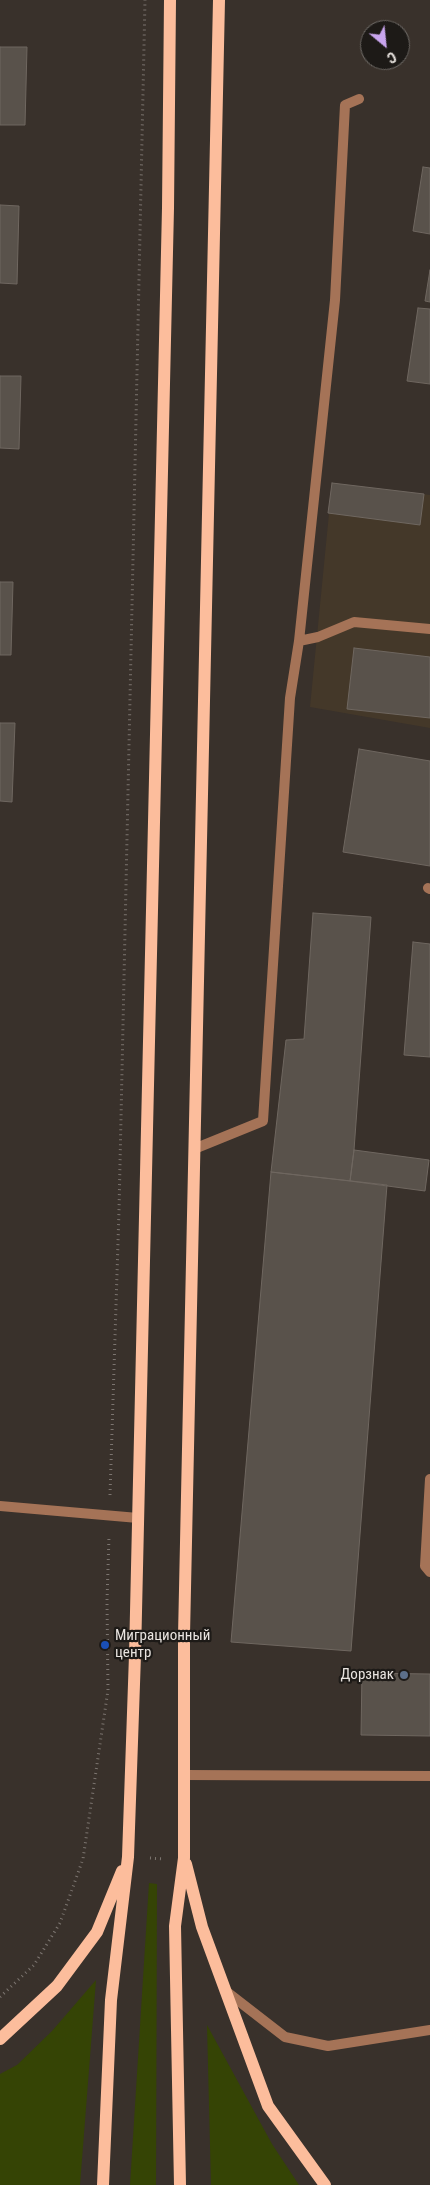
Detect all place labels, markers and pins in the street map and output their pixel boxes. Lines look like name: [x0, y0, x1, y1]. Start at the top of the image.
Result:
place label: Миграционный центр: [115, 1627, 210, 1662]
marker: Миграционный центр: [99, 1639, 111, 1651]
place label: Дорзнак: [340, 1666, 394, 1684]
marker: Дорзнак: [398, 1669, 410, 1681]

